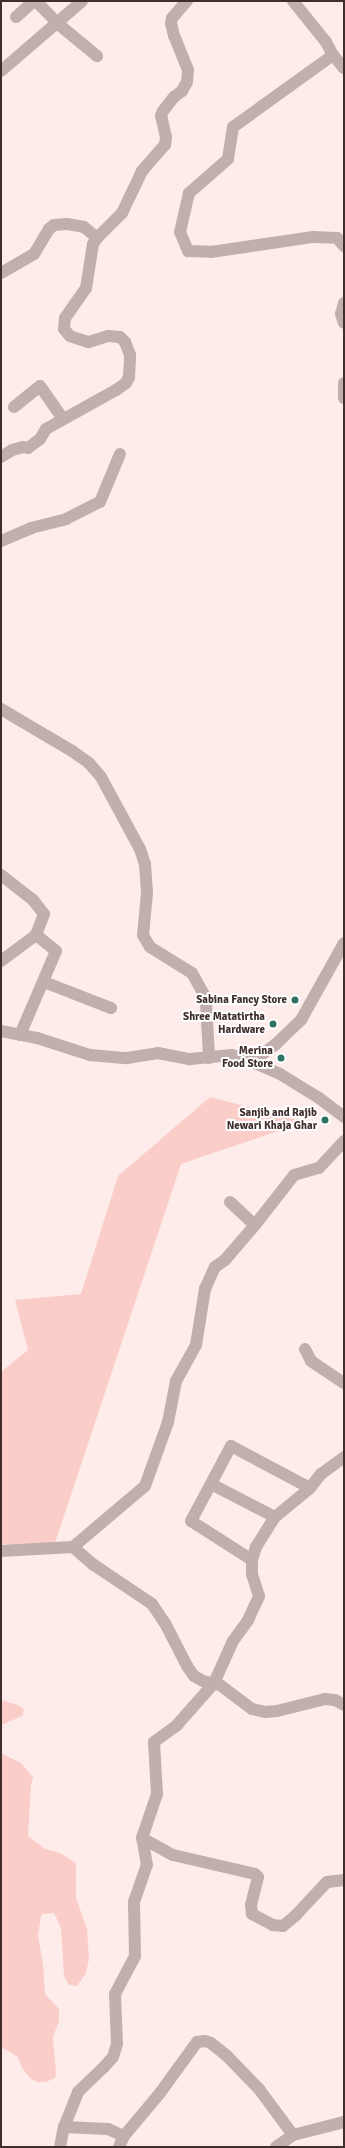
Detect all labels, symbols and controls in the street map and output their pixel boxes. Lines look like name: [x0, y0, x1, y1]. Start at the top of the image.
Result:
place label: Sabina Fancy Store: [196, 993, 287, 1007]
marker: Sabina Fancy Store: [290, 995, 300, 1005]
place label: Shree Matatirtha Hardware: [183, 1011, 265, 1037]
marker: Shree Matatirtha Hardware: [268, 1019, 278, 1029]
place label: Merina Food Store: [222, 1045, 273, 1071]
marker: Merina Food Store: [276, 1053, 286, 1063]
place label: Sanjib and Rajib Newari Khaja Ghar: [227, 1107, 317, 1133]
marker: Sanjib and Rajib Newari Khaja Ghar: [320, 1115, 330, 1125]

